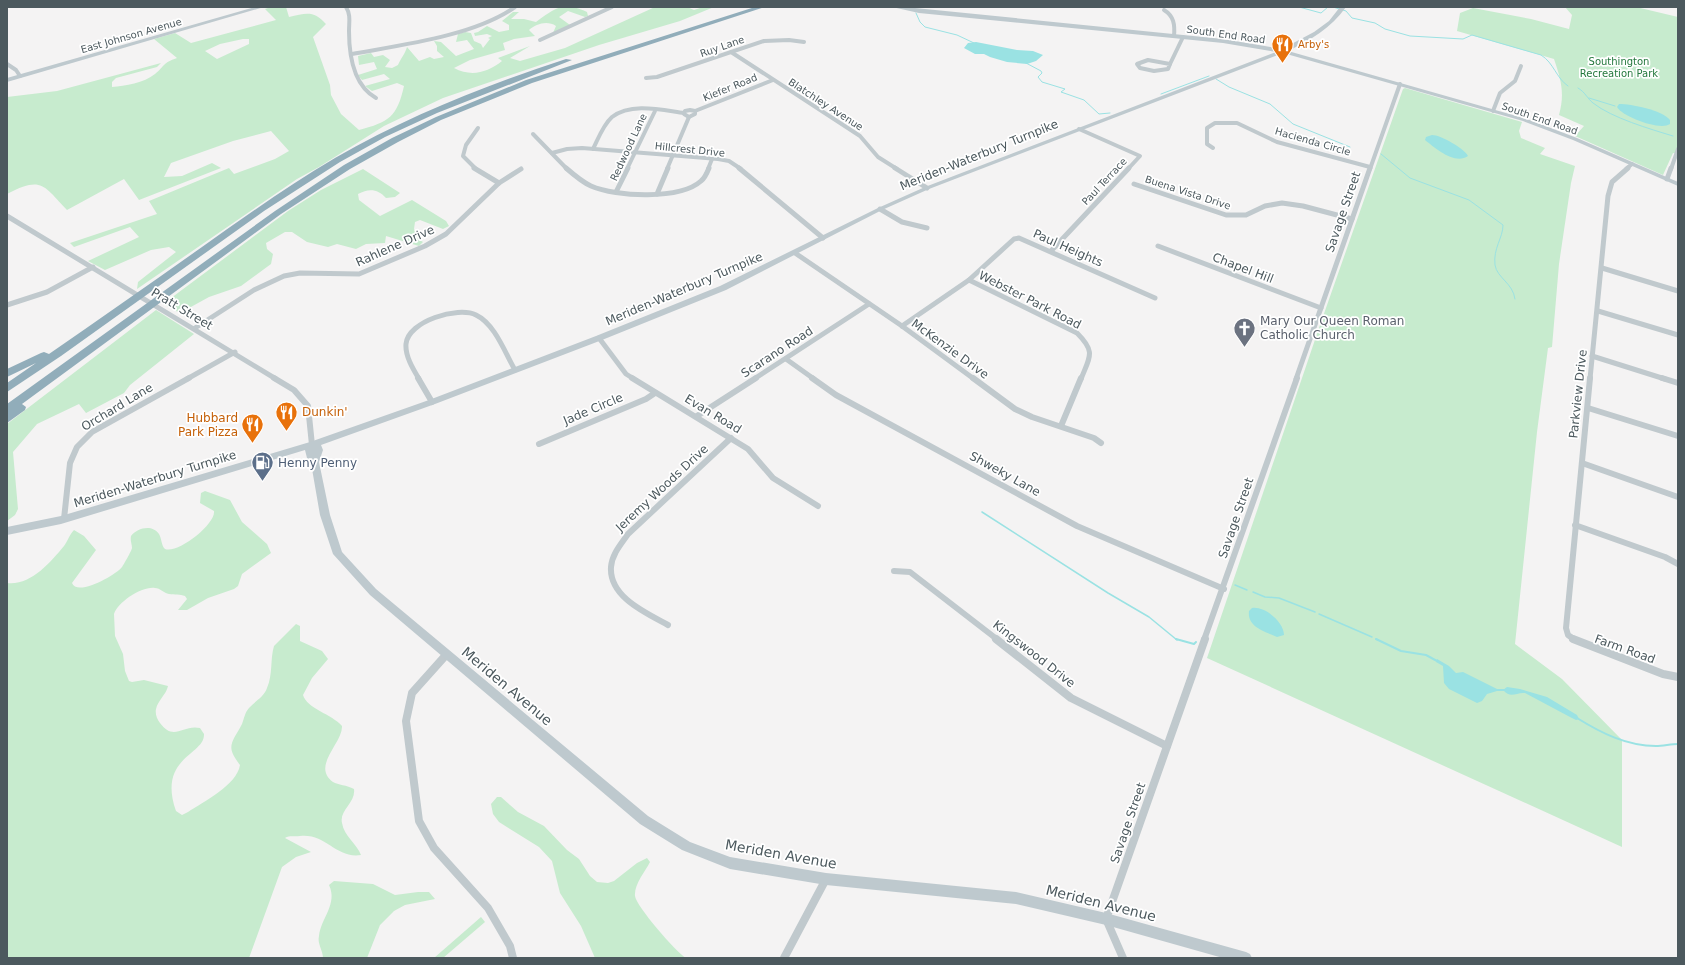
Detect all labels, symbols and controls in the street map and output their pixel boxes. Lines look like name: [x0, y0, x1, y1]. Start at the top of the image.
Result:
street label: East Johnson Avenue: [79, 16, 183, 55]
street label: South End Road: [1186, 24, 1266, 45]
restaurant icon: Arby's: [1270, 31, 1296, 64]
street label: Ruy Lane: [699, 34, 746, 59]
place label: Arby's: [1298, 39, 1329, 50]
park label: Southington Recreation Park: [1580, 56, 1658, 79]
street label: Kiefer Road: [701, 72, 759, 103]
street label: Blatchley Avenue: [786, 76, 865, 133]
street label: South End Road: [1500, 100, 1579, 137]
street label: Redwood Lane: [608, 112, 649, 183]
street label: Meriden-Waterbury Turnpike: [898, 117, 1060, 193]
street label: Hacienda Circle: [1274, 125, 1352, 158]
street label: Hillcrest Drive: [654, 140, 726, 159]
street label: Paul Terrace: [1080, 156, 1129, 207]
street label: Savage Street: [1323, 169, 1364, 254]
street label: Buena Vista Drive: [1144, 173, 1232, 212]
street label: Rahlene Drive: [354, 222, 436, 270]
street label: Paul Heights: [1031, 226, 1105, 270]
street label: Meriden-Waterbury Turnpike: [603, 249, 765, 329]
street label: Chapel Hill: [1210, 250, 1276, 286]
street label: Webster Park Road: [976, 268, 1084, 332]
street label: Pratt Street: [149, 285, 215, 333]
place label: Mary Our Queen Roman Catholic Church: [1260, 314, 1404, 342]
church icon: Mary Our Queen Roman Catholic Church: [1232, 315, 1258, 348]
street label: McKenzie Drive: [909, 316, 991, 382]
street label: Scarano Road: [738, 324, 816, 380]
street label: Parkview Drive: [1566, 349, 1590, 439]
street label: Orchard Lane: [79, 380, 155, 434]
street label: Jade Circle: [560, 390, 625, 428]
street label: Evan Road: [682, 392, 744, 436]
restaurant icon: Dunkin': [273, 399, 299, 432]
place label: Dunkin': [302, 405, 348, 419]
place label: Hubbard Park Pizza: [178, 411, 238, 439]
restaurant icon: Hubbard Park Pizza: [240, 412, 266, 445]
street label: Jeremy Woods Drive: [612, 442, 711, 535]
street label: Meriden-Waterbury Turnpike: [72, 448, 238, 510]
street label: Shweky Lane: [967, 449, 1043, 499]
fuel station icon: Henny Penny: [249, 450, 275, 483]
place label: Henny Penny: [278, 456, 357, 470]
street label: Savage Street: [1216, 475, 1257, 560]
street label: Kingswood Drive: [990, 618, 1078, 690]
street label: Farm Road: [1593, 632, 1657, 666]
street label: Meriden Avenue: [459, 643, 555, 729]
street label: Savage Street: [1108, 780, 1149, 865]
street label: Meriden Avenue: [724, 836, 838, 872]
street label: Meriden Avenue: [1044, 882, 1158, 924]

